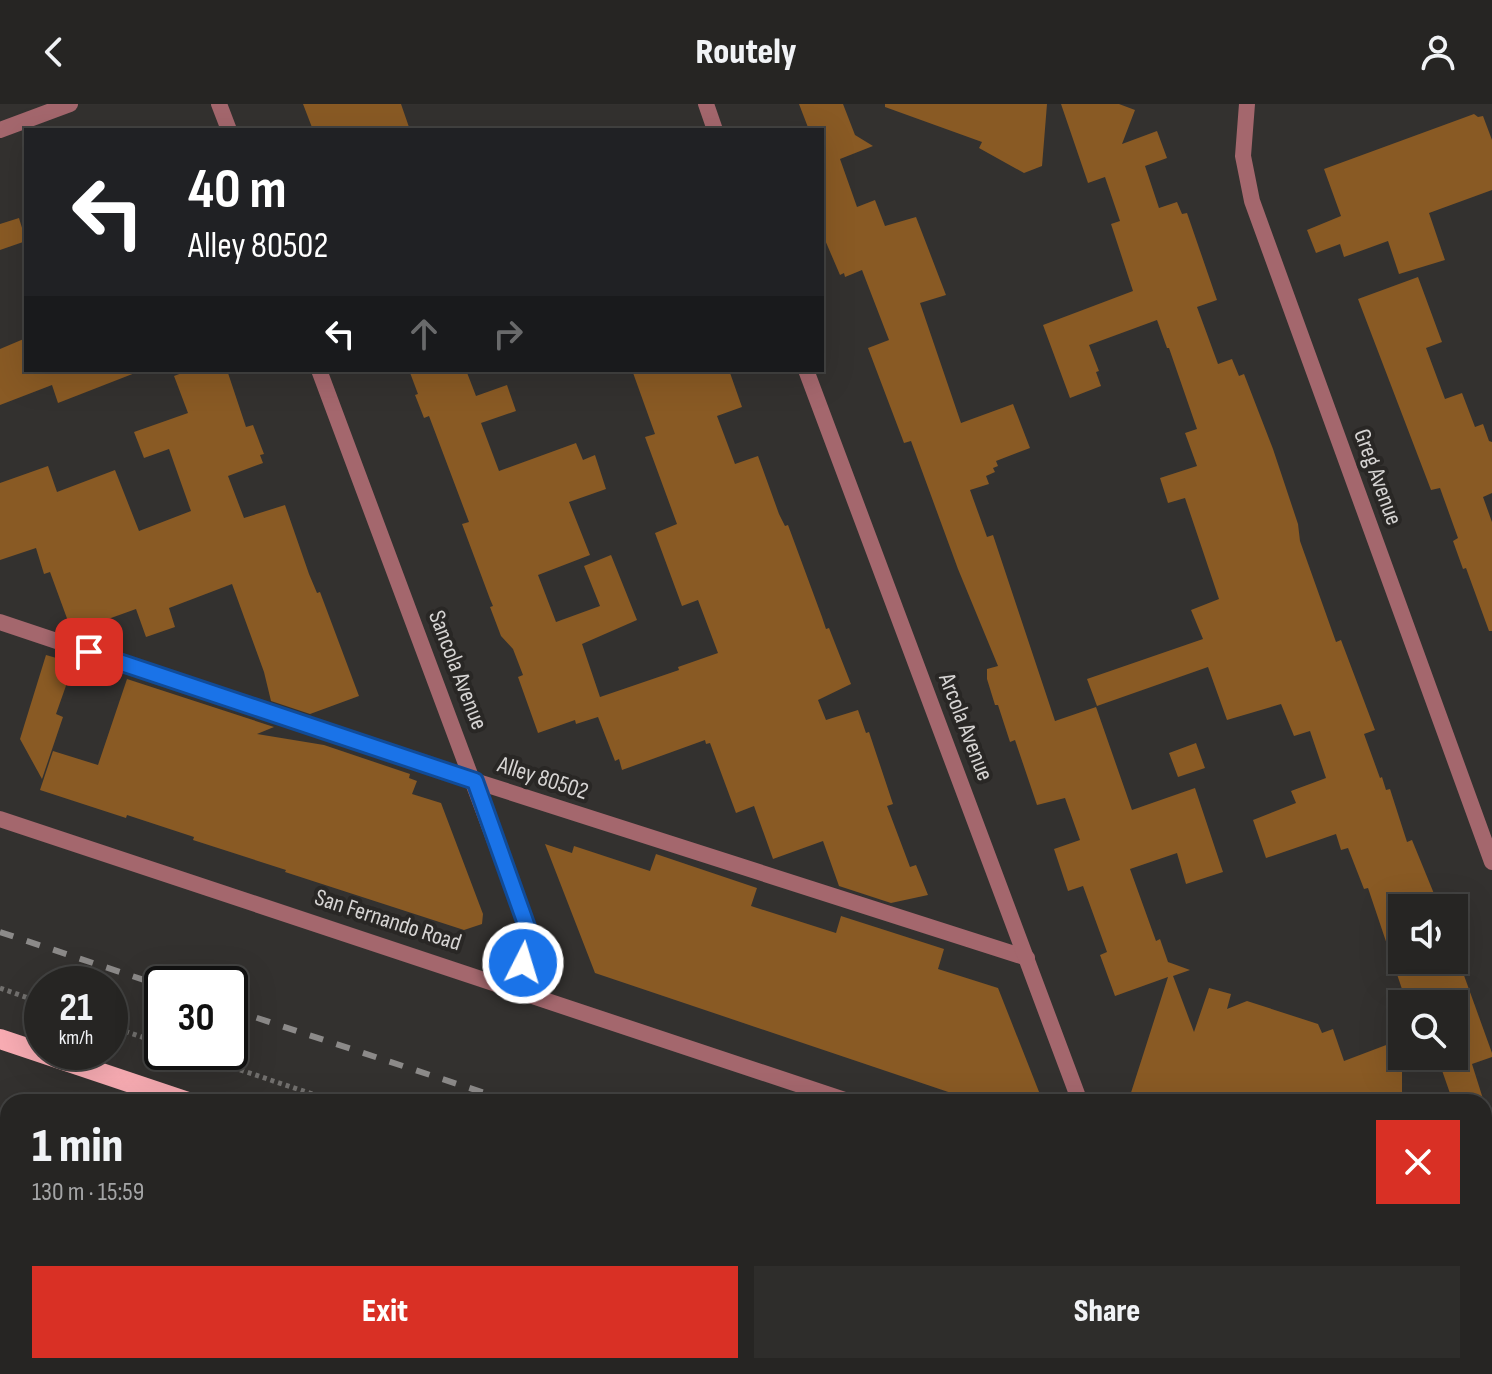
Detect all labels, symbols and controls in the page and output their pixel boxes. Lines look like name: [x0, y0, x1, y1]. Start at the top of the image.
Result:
icon: back: [32, 30, 76, 74]
icon: person: [1416, 30, 1460, 74]
text: Routely: [696, 31, 796, 74]
text: 40 m: [188, 157, 287, 224]
icon: left: [56, 160, 160, 264]
text: Alley 80502: [188, 225, 328, 268]
icon: left: [318, 312, 362, 356]
icon: ahead: [402, 312, 446, 356]
icon: right: [486, 312, 530, 356]
street label: Greg Avenue: [1347, 425, 1409, 529]
street label: Sancola Avenue: [422, 606, 494, 734]
pin: [55, 618, 123, 686]
icon: arrive: [67, 630, 111, 674]
street label: Arcola Avenue: [932, 668, 1000, 785]
street label: Alley 80502: [493, 749, 592, 806]
street label: San Fernando Road: [311, 883, 465, 957]
map controls: [1388, 894, 1468, 1070]
button: sound: [1388, 894, 1468, 974]
position arrow: [481, 921, 565, 1005]
speed limit sign: 30: [144, 966, 248, 1070]
text: 21: [59, 984, 93, 1032]
button: search: [1388, 990, 1468, 1070]
text: km/h: [59, 1026, 93, 1050]
text: 1 min: [32, 1118, 123, 1175]
button: close: [1376, 1120, 1460, 1204]
text: 130 m · 15:59: [32, 1177, 144, 1208]
button: Exit: [32, 1266, 738, 1358]
button: Share: [754, 1266, 1460, 1358]

